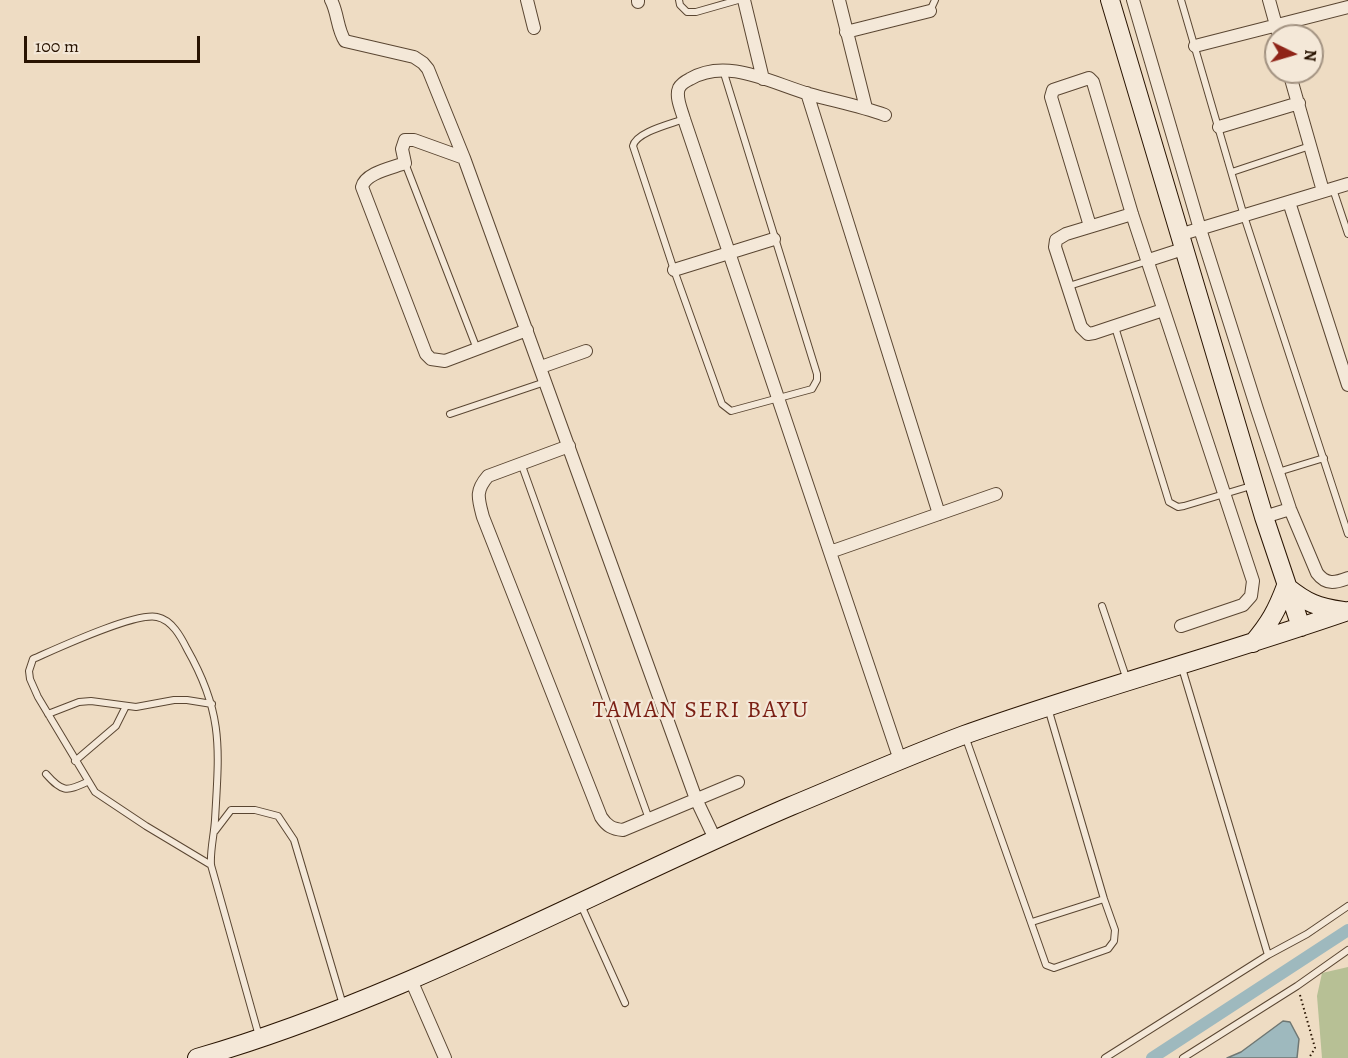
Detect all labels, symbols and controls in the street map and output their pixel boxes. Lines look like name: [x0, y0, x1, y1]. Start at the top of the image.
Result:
scale bar: [27, 24, 202, 62]
north arrow: [1264, 24, 1324, 84]
text: 100 m: [35, 34, 79, 58]
text: N: [1298, 49, 1321, 62]
district label: TAMAN SERI BAYU: [593, 697, 809, 725]

